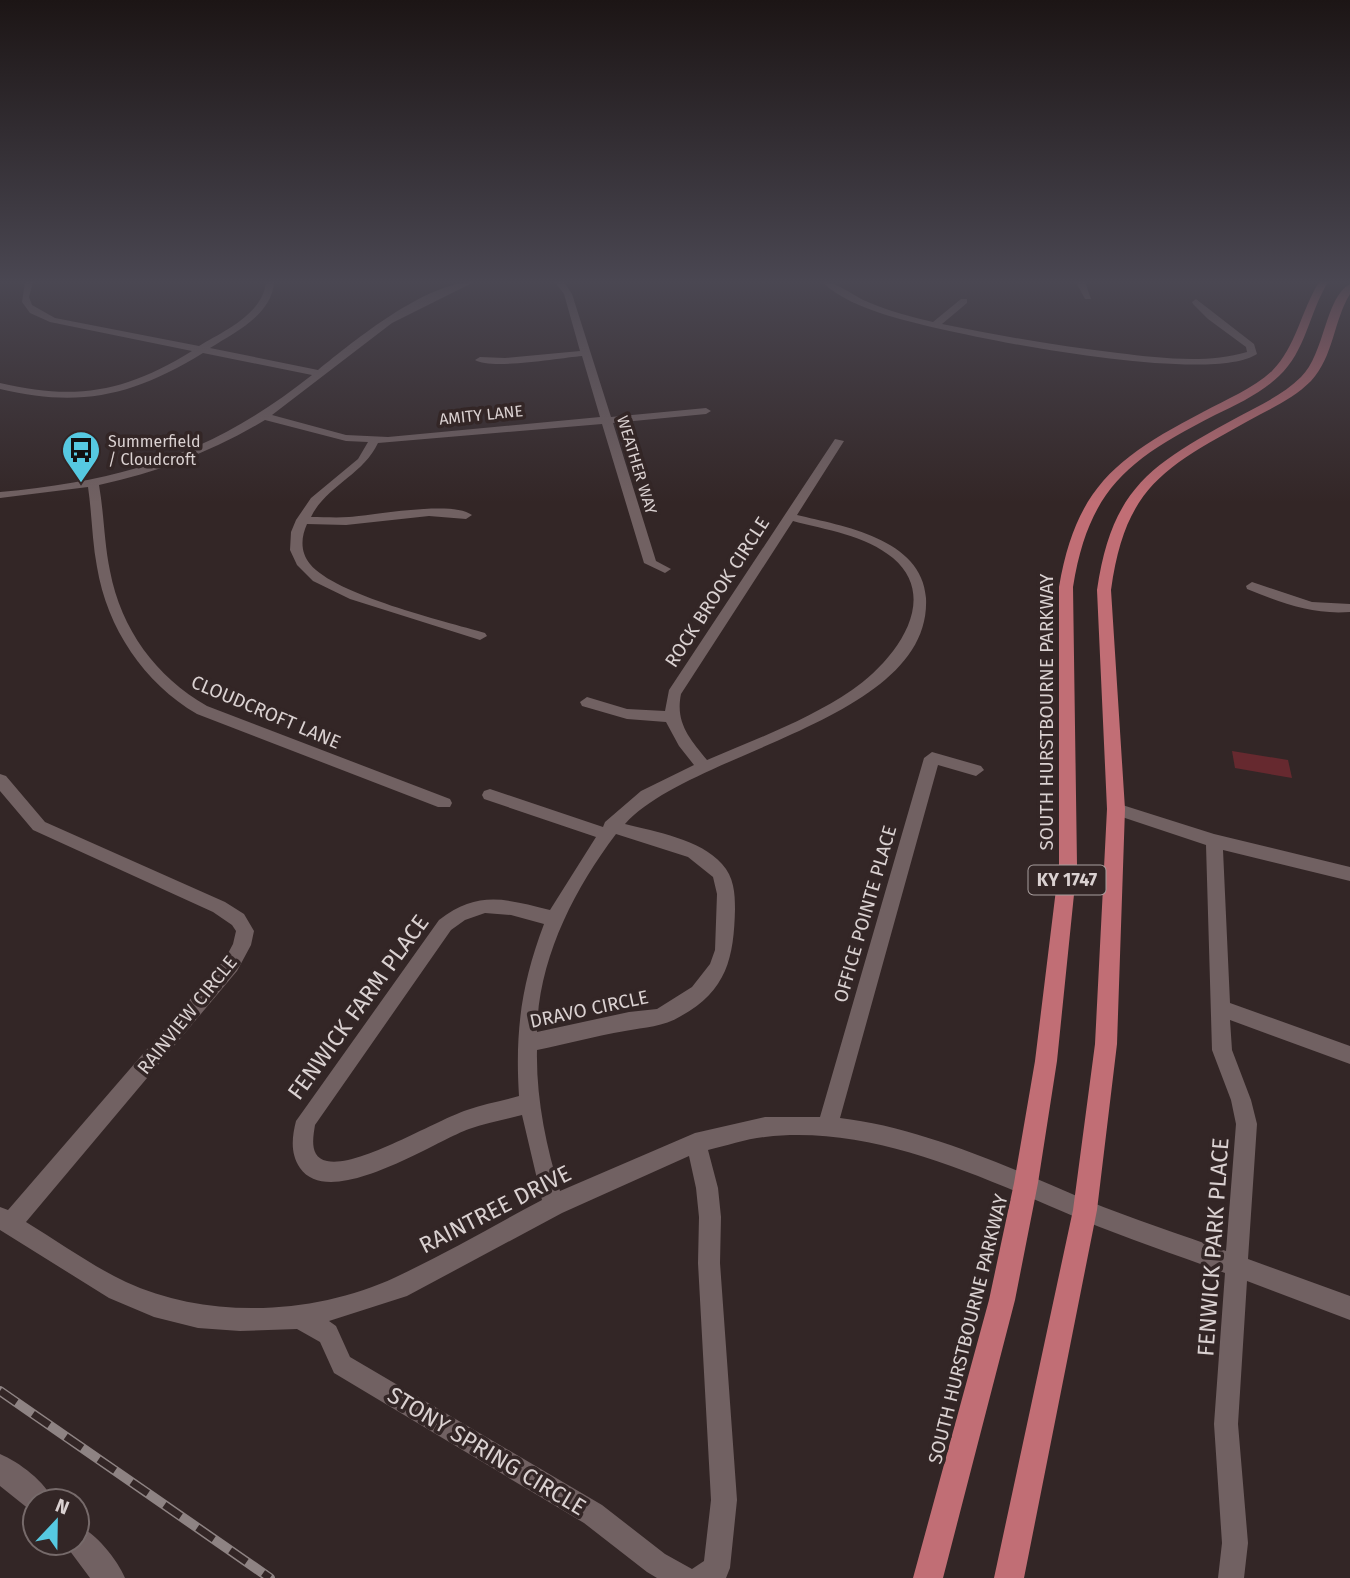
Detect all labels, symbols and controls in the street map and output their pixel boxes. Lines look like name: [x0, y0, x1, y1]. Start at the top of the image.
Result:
street label: AMITY LANE: [438, 401, 524, 429]
street label: WEATHER WAY: [613, 413, 661, 517]
bus stop icon: Summerfield / Cloudcroft: [60, 429, 102, 484]
place label: Summerfield / Cloudcroft: [108, 432, 200, 469]
street label: ROCK BROOK CIRCLE: [660, 513, 774, 671]
street label: SOUTH HURSTBOURNE PARKWAY: [1035, 573, 1058, 851]
street label: CLOUDCROFT LANE: [188, 670, 344, 754]
street label: OFFICE POINTE PLACE: [829, 823, 901, 1005]
road number: KY 1747: [1028, 866, 1106, 894]
street label: FENWICK FARM PLACE: [281, 909, 435, 1105]
street label: RAINVIEW CIRCLE: [132, 951, 242, 1079]
street label: DRAVO CIRCLE: [528, 985, 650, 1033]
street label: FENWICK PARK PLACE: [1191, 1137, 1235, 1357]
street label: RAINTREE DRIVE: [414, 1159, 576, 1259]
street label: SOUTH HURSTBOURNE PARKWAY: [923, 1191, 1013, 1466]
street label: STONY SPRING CIRCLE: [383, 1381, 591, 1521]
north arrow: [21, 1487, 91, 1557]
text: N: [52, 1494, 72, 1520]

